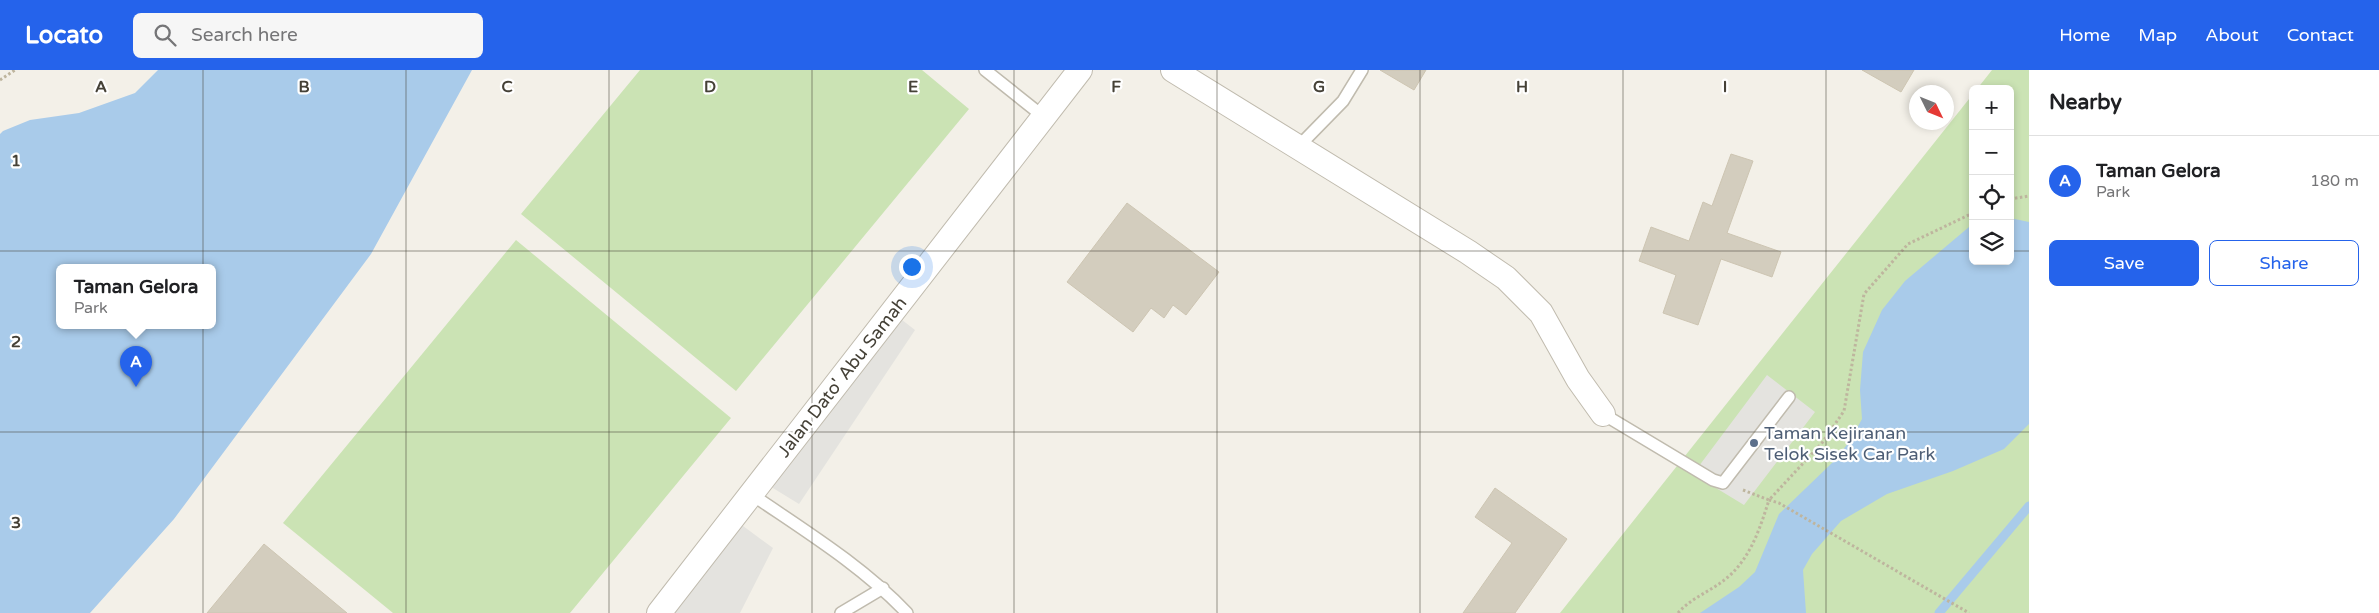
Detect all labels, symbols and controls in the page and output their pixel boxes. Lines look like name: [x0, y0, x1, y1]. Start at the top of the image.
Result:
search box: [133, 13, 483, 58]
text: Locato: [25, 21, 103, 50]
icon: search: [151, 21, 179, 49]
text: Search here: [191, 24, 298, 46]
text: Home: [2059, 24, 2110, 46]
text: Map: [2138, 24, 2177, 46]
text: About: [2205, 24, 2259, 46]
text: Contact: [2287, 24, 2354, 46]
text: A: [95, 77, 107, 97]
text: B: [298, 77, 310, 97]
text: C: [501, 77, 513, 97]
text: D: [704, 77, 716, 97]
text: E: [908, 77, 918, 97]
text: F: [1111, 77, 1121, 97]
text: G: [1313, 77, 1325, 97]
text: H: [1516, 77, 1528, 97]
text: I: [1723, 77, 1727, 97]
north arrow: [1909, 85, 1954, 130]
map controls: [1969, 85, 2014, 265]
button: +: [1969, 85, 2014, 130]
text: Nearby: [2049, 90, 2122, 115]
button: −: [1969, 130, 2014, 175]
text: 1: [11, 151, 21, 171]
text: Taman Gelora: [2096, 160, 2221, 182]
text: A: [2059, 171, 2071, 191]
text: 180 m: [2310, 171, 2359, 191]
button: locate: [1969, 175, 2014, 220]
text: Park: [2096, 182, 2130, 202]
button: layers: [1969, 220, 2014, 265]
button: Save: [2049, 240, 2199, 286]
button: Share: [2209, 240, 2359, 286]
your location: [899, 254, 925, 280]
popup: [56, 264, 216, 329]
text: Taman Gelora: [74, 276, 198, 298]
street label: Jalan Dato' Abu Samah: [773, 293, 911, 461]
text: Park: [74, 298, 108, 318]
text: 2: [11, 332, 21, 352]
pin: A: [120, 346, 152, 387]
place label: Taman Kejiranan Telok Sisek Car Park: [1764, 422, 1935, 465]
marker: Taman Kejiranan Telok Sisek Car Park: [1748, 437, 1760, 449]
text: 3: [11, 513, 21, 533]

